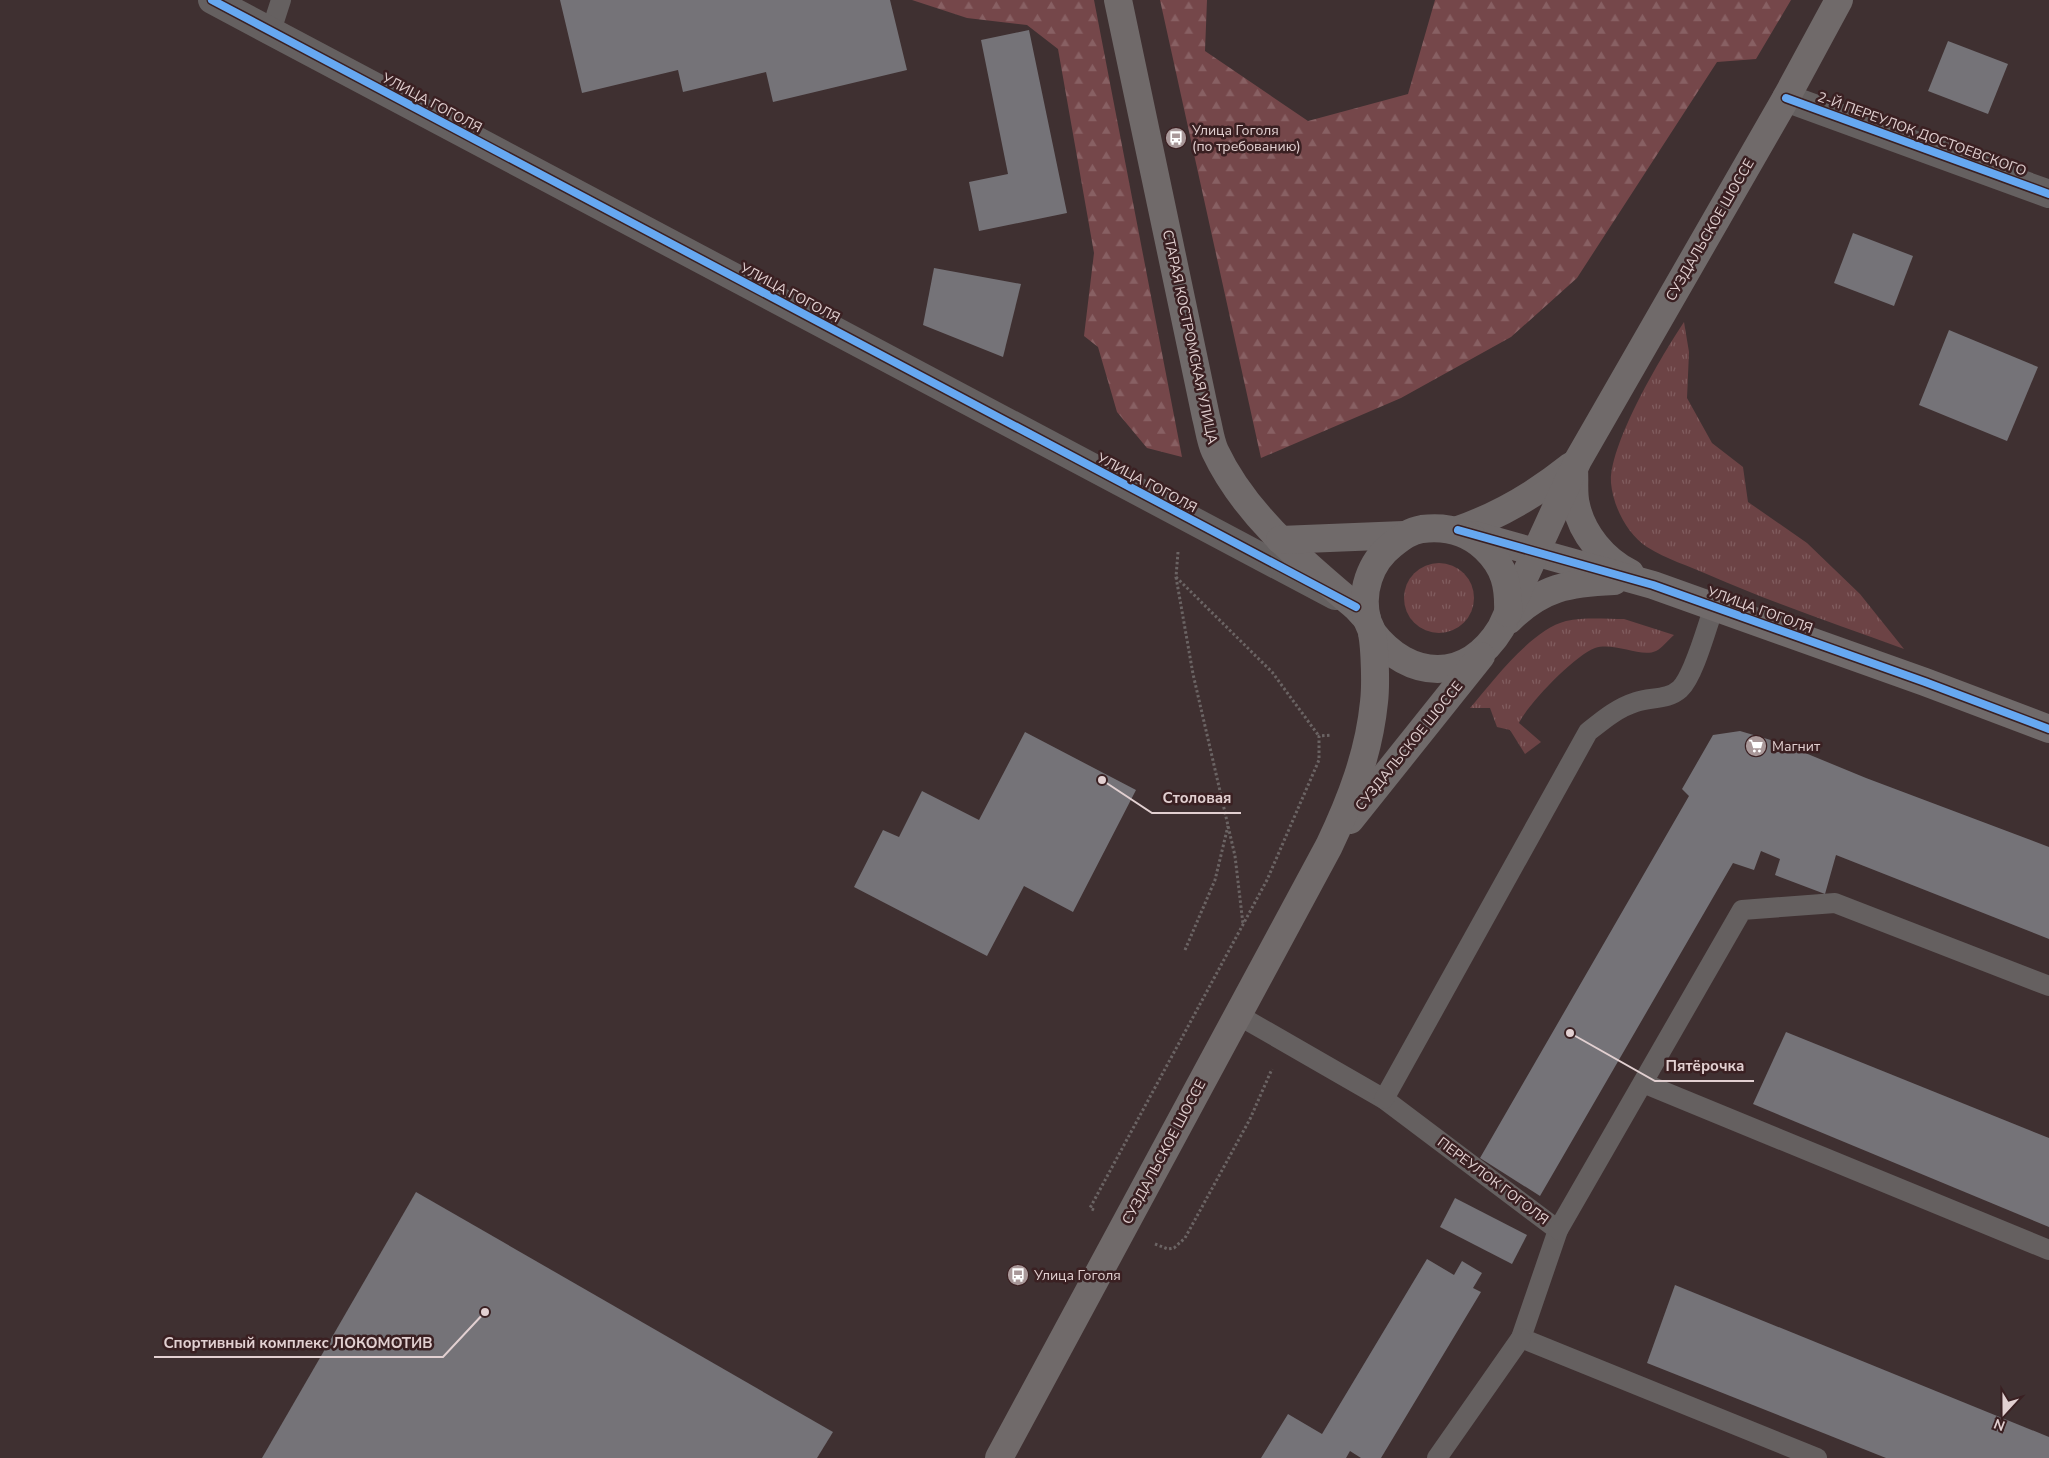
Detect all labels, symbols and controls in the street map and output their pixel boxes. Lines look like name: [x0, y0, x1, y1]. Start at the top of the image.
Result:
street label: УЛИЦА ГОГОЛЯ: [378, 68, 485, 137]
street label: 2-Й ПЕРЕУЛОК ДОСТОЕВСКОГО: [1815, 87, 2029, 181]
place label: Улица Гоголя (по требованию): [1191, 121, 1301, 156]
bus stop icon: Улица Гоголя (по требованию): [1164, 126, 1188, 150]
street label: СУЗДАЛЬСКОЕ ШОССЕ: [1661, 155, 1759, 305]
street label: СТАРАЯ КОСТРОМСКАЯ УЛИЦА: [1158, 228, 1222, 446]
street label: УЛИЦА ГОГОЛЯ: [736, 258, 843, 327]
street label: УЛИЦА ГОГОЛЯ: [1093, 448, 1200, 517]
street label: УЛИЦА ГОГОЛЯ: [1704, 582, 1815, 638]
street label: СУЗДАЛЬСКОЕ ШОССЕ: [1351, 677, 1467, 815]
supermarket icon: Магнит: [1744, 734, 1768, 758]
place label: Магнит: [1772, 737, 1821, 756]
callout: Столовая: [1152, 783, 1241, 813]
text: Столовая: [1162, 788, 1232, 808]
callout: Пятёрочка: [1655, 1051, 1754, 1081]
text: Пятёрочка: [1666, 1056, 1744, 1076]
street label: СУЗДАЛЬСКОЕ ШОССЕ: [1118, 1076, 1210, 1228]
street label: ПЕРЕУЛОК ГОГОЛЯ: [1434, 1133, 1552, 1229]
bus stop icon: Улица Гоголя: [1006, 1263, 1030, 1287]
place label: Улица Гоголя: [1033, 1266, 1121, 1285]
callout: Спортивный комплекс ЛОКОМОТИВ: [154, 1327, 443, 1357]
text: Спортивный комплекс ЛОКОМОТИВ: [163, 1333, 433, 1353]
north arrow: [1979, 1388, 2029, 1438]
text: N: [1991, 1414, 2008, 1435]

